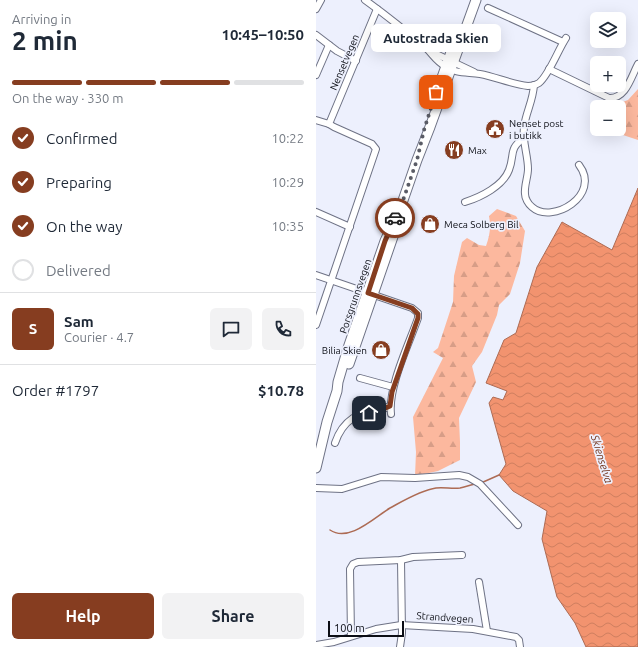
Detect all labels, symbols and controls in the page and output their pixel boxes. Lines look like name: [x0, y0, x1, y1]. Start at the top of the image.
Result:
text: Arriving in: [12, 12, 71, 26]
map controls: [590, 12, 626, 136]
button: layers: [590, 12, 626, 48]
callout: Autostrada Skien: [371, 24, 501, 52]
text: 2 min: [12, 26, 78, 55]
text: 10:45–10:50: [221, 26, 304, 43]
text: Autostrada Skien: [383, 31, 489, 45]
street label: Nensetvegen: [328, 33, 361, 92]
button: +: [590, 56, 626, 92]
pin: [419, 75, 453, 109]
icon: bag: [425, 81, 447, 103]
text: On the way · 330 m: [12, 91, 124, 105]
button: −: [590, 100, 626, 136]
public building icon: Nenset post i butikk: [484, 118, 506, 140]
place label: Nenset post i butikk: [509, 118, 563, 141]
icon: check: [12, 127, 34, 149]
text: Confirmed: [46, 130, 118, 147]
text: 10:22: [271, 131, 304, 145]
restaurant icon: Max: [443, 139, 465, 161]
place label: Max: [468, 145, 487, 156]
icon: check: [12, 171, 34, 193]
text: Preparing: [46, 174, 112, 191]
text: 10:29: [271, 175, 304, 189]
courier: [375, 198, 415, 238]
icon: car: [384, 207, 406, 229]
shop icon: Meca Solberg Bil: [419, 213, 441, 235]
icon: check: [12, 215, 34, 237]
text: On the way: [46, 218, 122, 235]
text: 10:35: [271, 219, 304, 233]
place label: Meca Solberg Bil: [444, 219, 519, 230]
street label: Porsgrunnsvegen: [338, 257, 373, 335]
text: Delivered: [46, 262, 111, 279]
button: chat: [210, 308, 252, 350]
button: phone: [262, 308, 304, 350]
text: Sam: [64, 313, 94, 330]
text: S: [29, 320, 37, 337]
text: Courier · 4.7: [64, 330, 134, 344]
shop icon: Bilia Skien: [370, 339, 392, 361]
place label: Bilia Skien: [322, 345, 367, 356]
text: Order #1797: [12, 382, 99, 399]
text: $10.78: [258, 382, 304, 399]
pin: [352, 396, 386, 430]
icon: home: [358, 402, 380, 424]
water label: Skienselva: [589, 432, 615, 485]
button: Help: [12, 593, 154, 639]
button: Share: [162, 593, 304, 639]
street label: Strandvegen: [416, 610, 474, 625]
scale bar: [328, 619, 404, 638]
text: 100 m: [334, 622, 365, 634]

